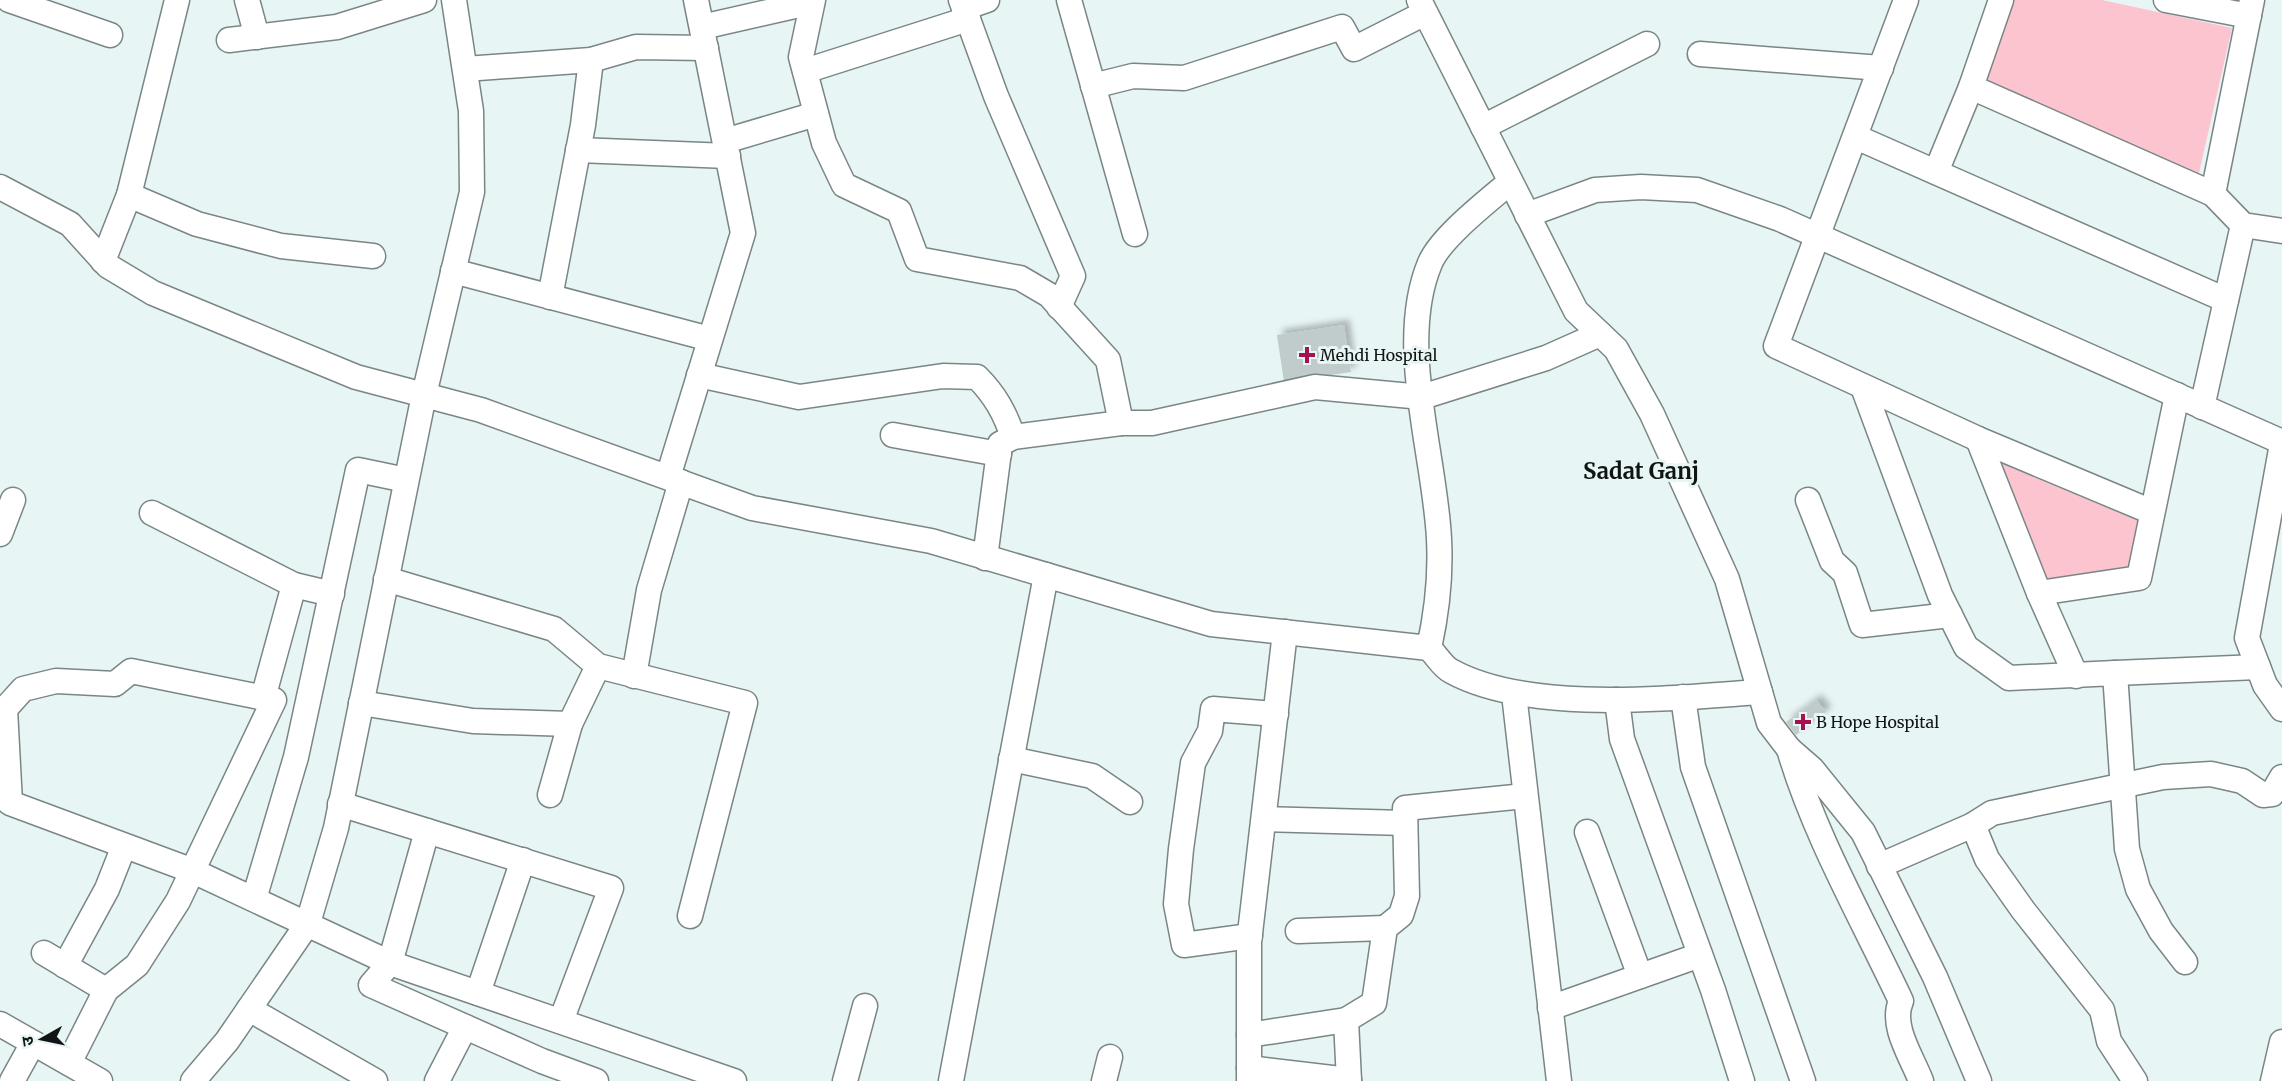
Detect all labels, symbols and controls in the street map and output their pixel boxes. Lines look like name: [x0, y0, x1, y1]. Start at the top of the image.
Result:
place label: Mehdi Hospital: [1320, 345, 1438, 365]
marker: Mehdi Hospital: [1298, 346, 1316, 364]
district label: Sadat Ganj: [1583, 457, 1699, 485]
place label: B Hope Hospital: [1816, 712, 1939, 732]
marker: B Hope Hospital: [1794, 713, 1812, 731]
north arrow: [12, 1009, 72, 1069]
text: उ: [16, 1035, 38, 1048]

